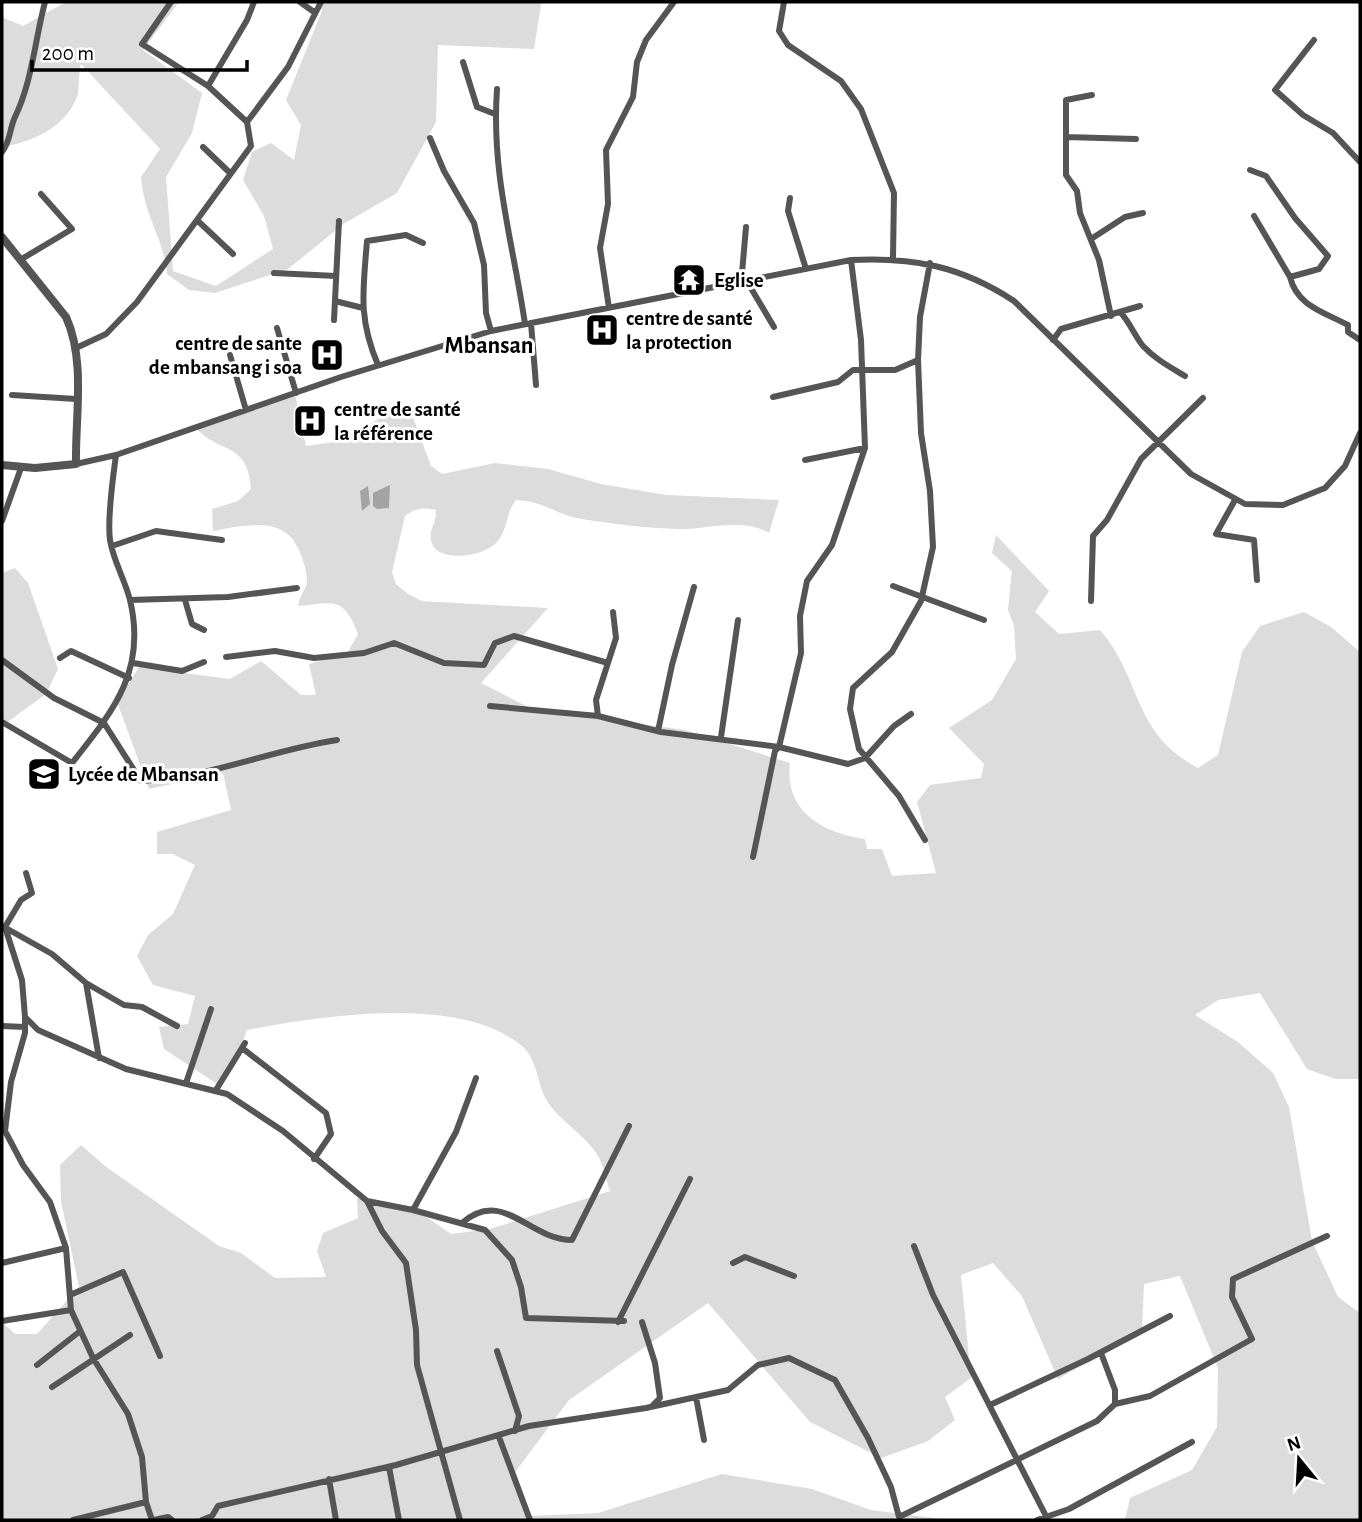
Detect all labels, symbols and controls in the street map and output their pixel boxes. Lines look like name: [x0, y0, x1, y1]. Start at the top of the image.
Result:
scale bar: [32, 28, 247, 72]
text: 200 m: [42, 43, 94, 64]
temple icon: Eglise: [670, 261, 708, 299]
place label: Eglise: [714, 270, 764, 291]
place label: centre de santé la protection: [626, 308, 753, 353]
hospital icon: centre de santé la protection: [583, 311, 621, 349]
place label: centre de sante de mbansang i soa: [149, 333, 302, 378]
district label: Mbansan: [444, 334, 534, 358]
hospital icon: centre de sante de mbansang i soa: [308, 336, 346, 374]
place label: centre de santé la référence: [334, 399, 461, 444]
hospital icon: centre de santé la référence: [291, 402, 329, 440]
school or university icon: Lycée de Mbansan: [25, 755, 63, 793]
place label: Lycée de Mbansan: [68, 764, 219, 785]
north arrow: [1264, 1424, 1334, 1494]
text: N: [1285, 1433, 1303, 1455]

